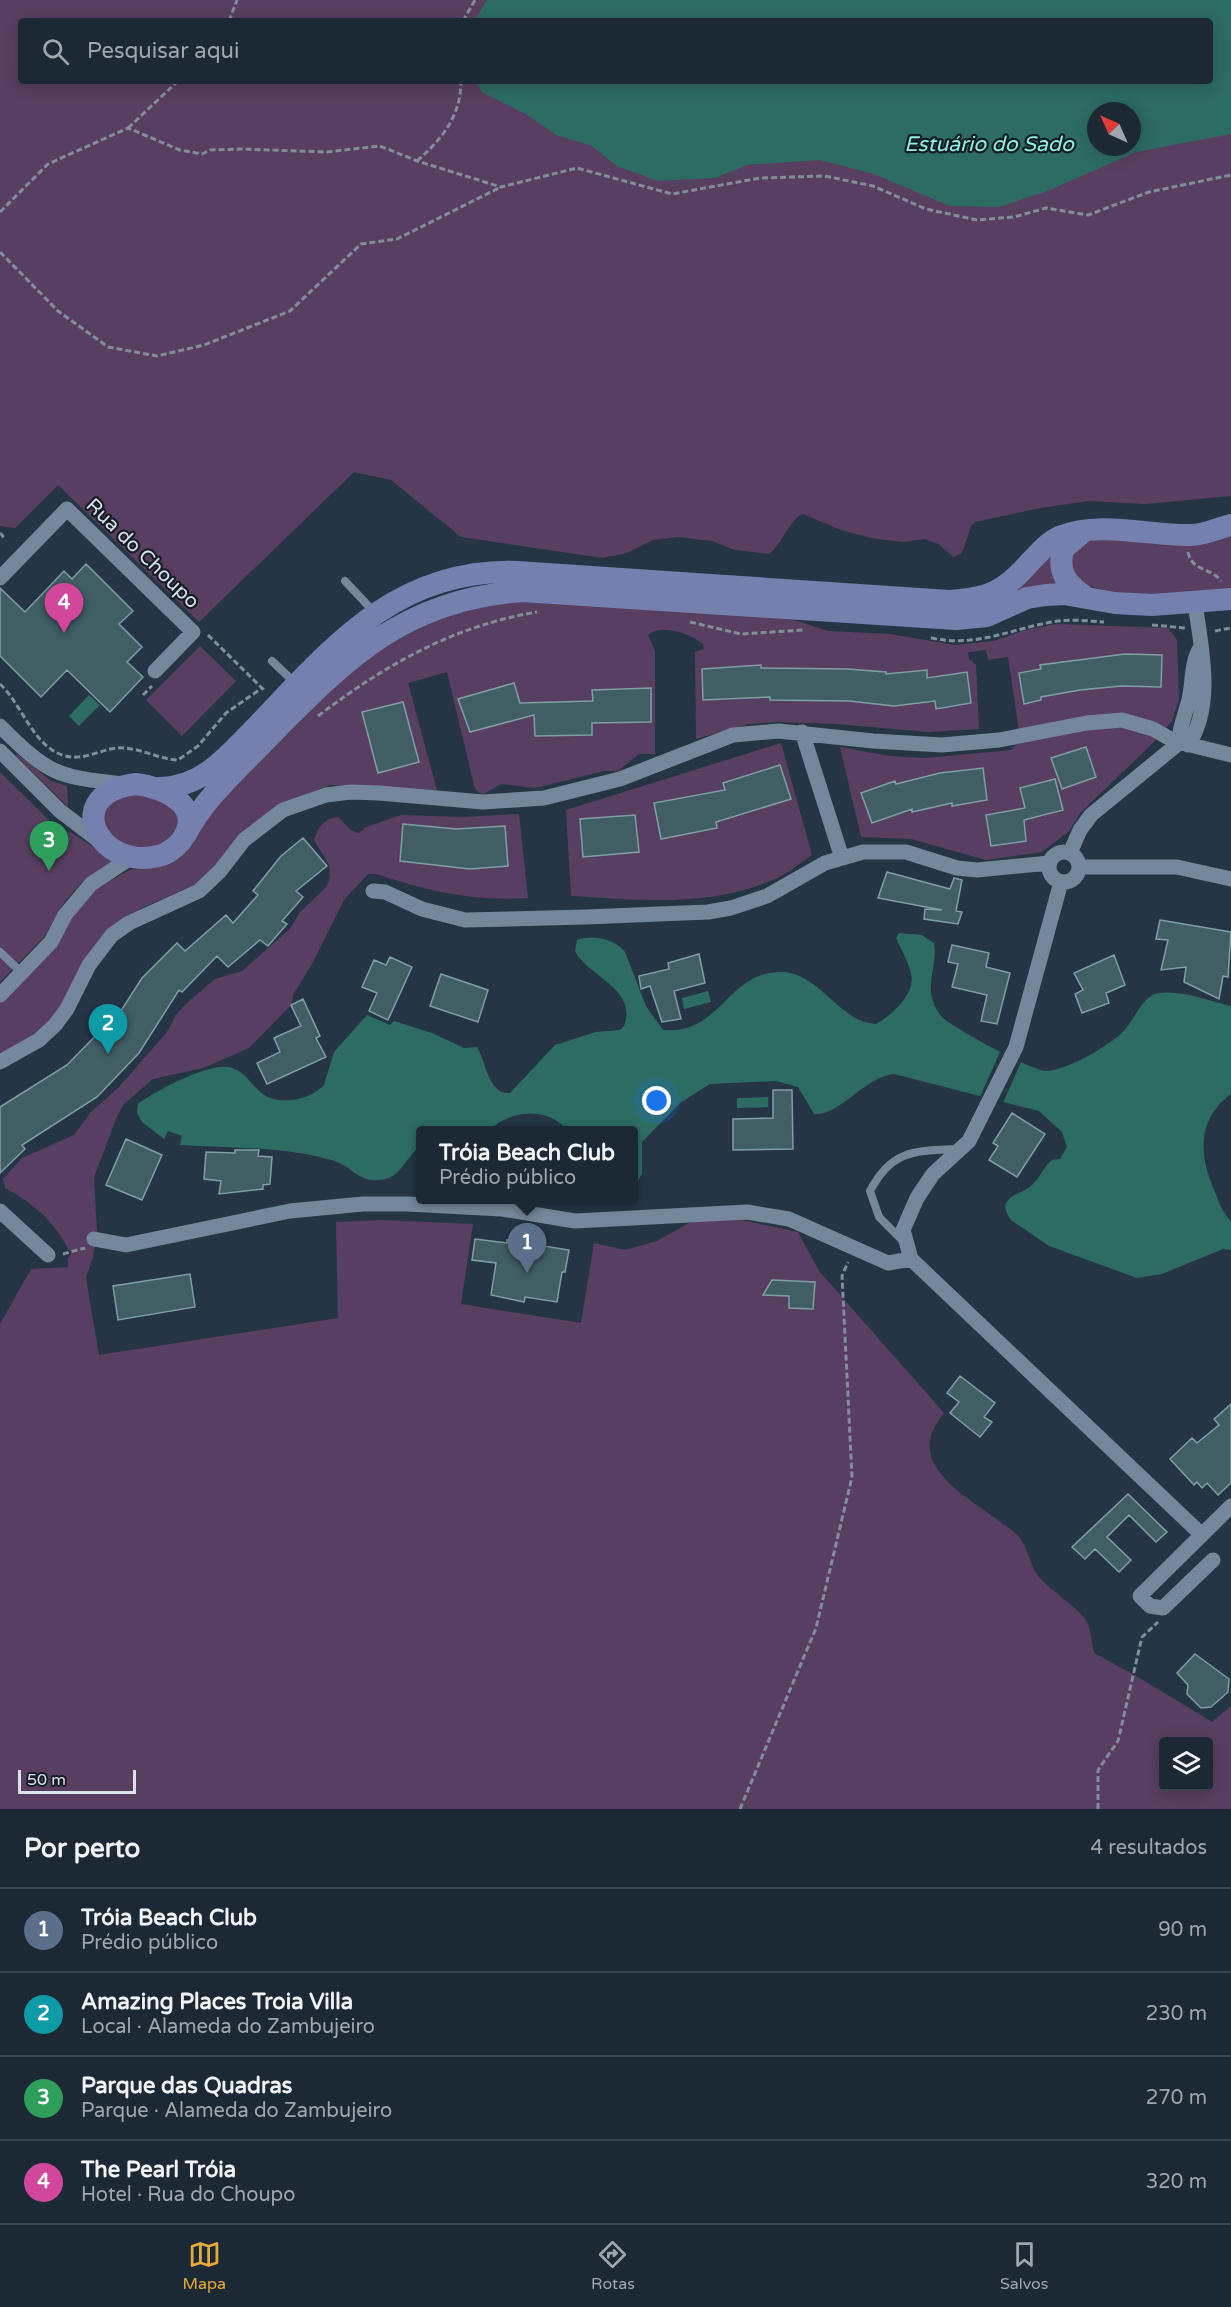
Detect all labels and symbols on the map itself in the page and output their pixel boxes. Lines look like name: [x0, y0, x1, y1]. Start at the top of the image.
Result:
north arrow: [1087, 102, 1141, 156]
water label: Estuário do Sado: [904, 132, 1075, 157]
street label: Rua do Choupo: [81, 494, 204, 614]
pin: 4: [44, 584, 84, 633]
pin: 3: [29, 822, 68, 871]
pin: 2: [88, 1004, 128, 1054]
your location: [642, 1086, 671, 1115]
pin: 1: [508, 1224, 546, 1273]
scale bar: [18, 1767, 136, 1794]

